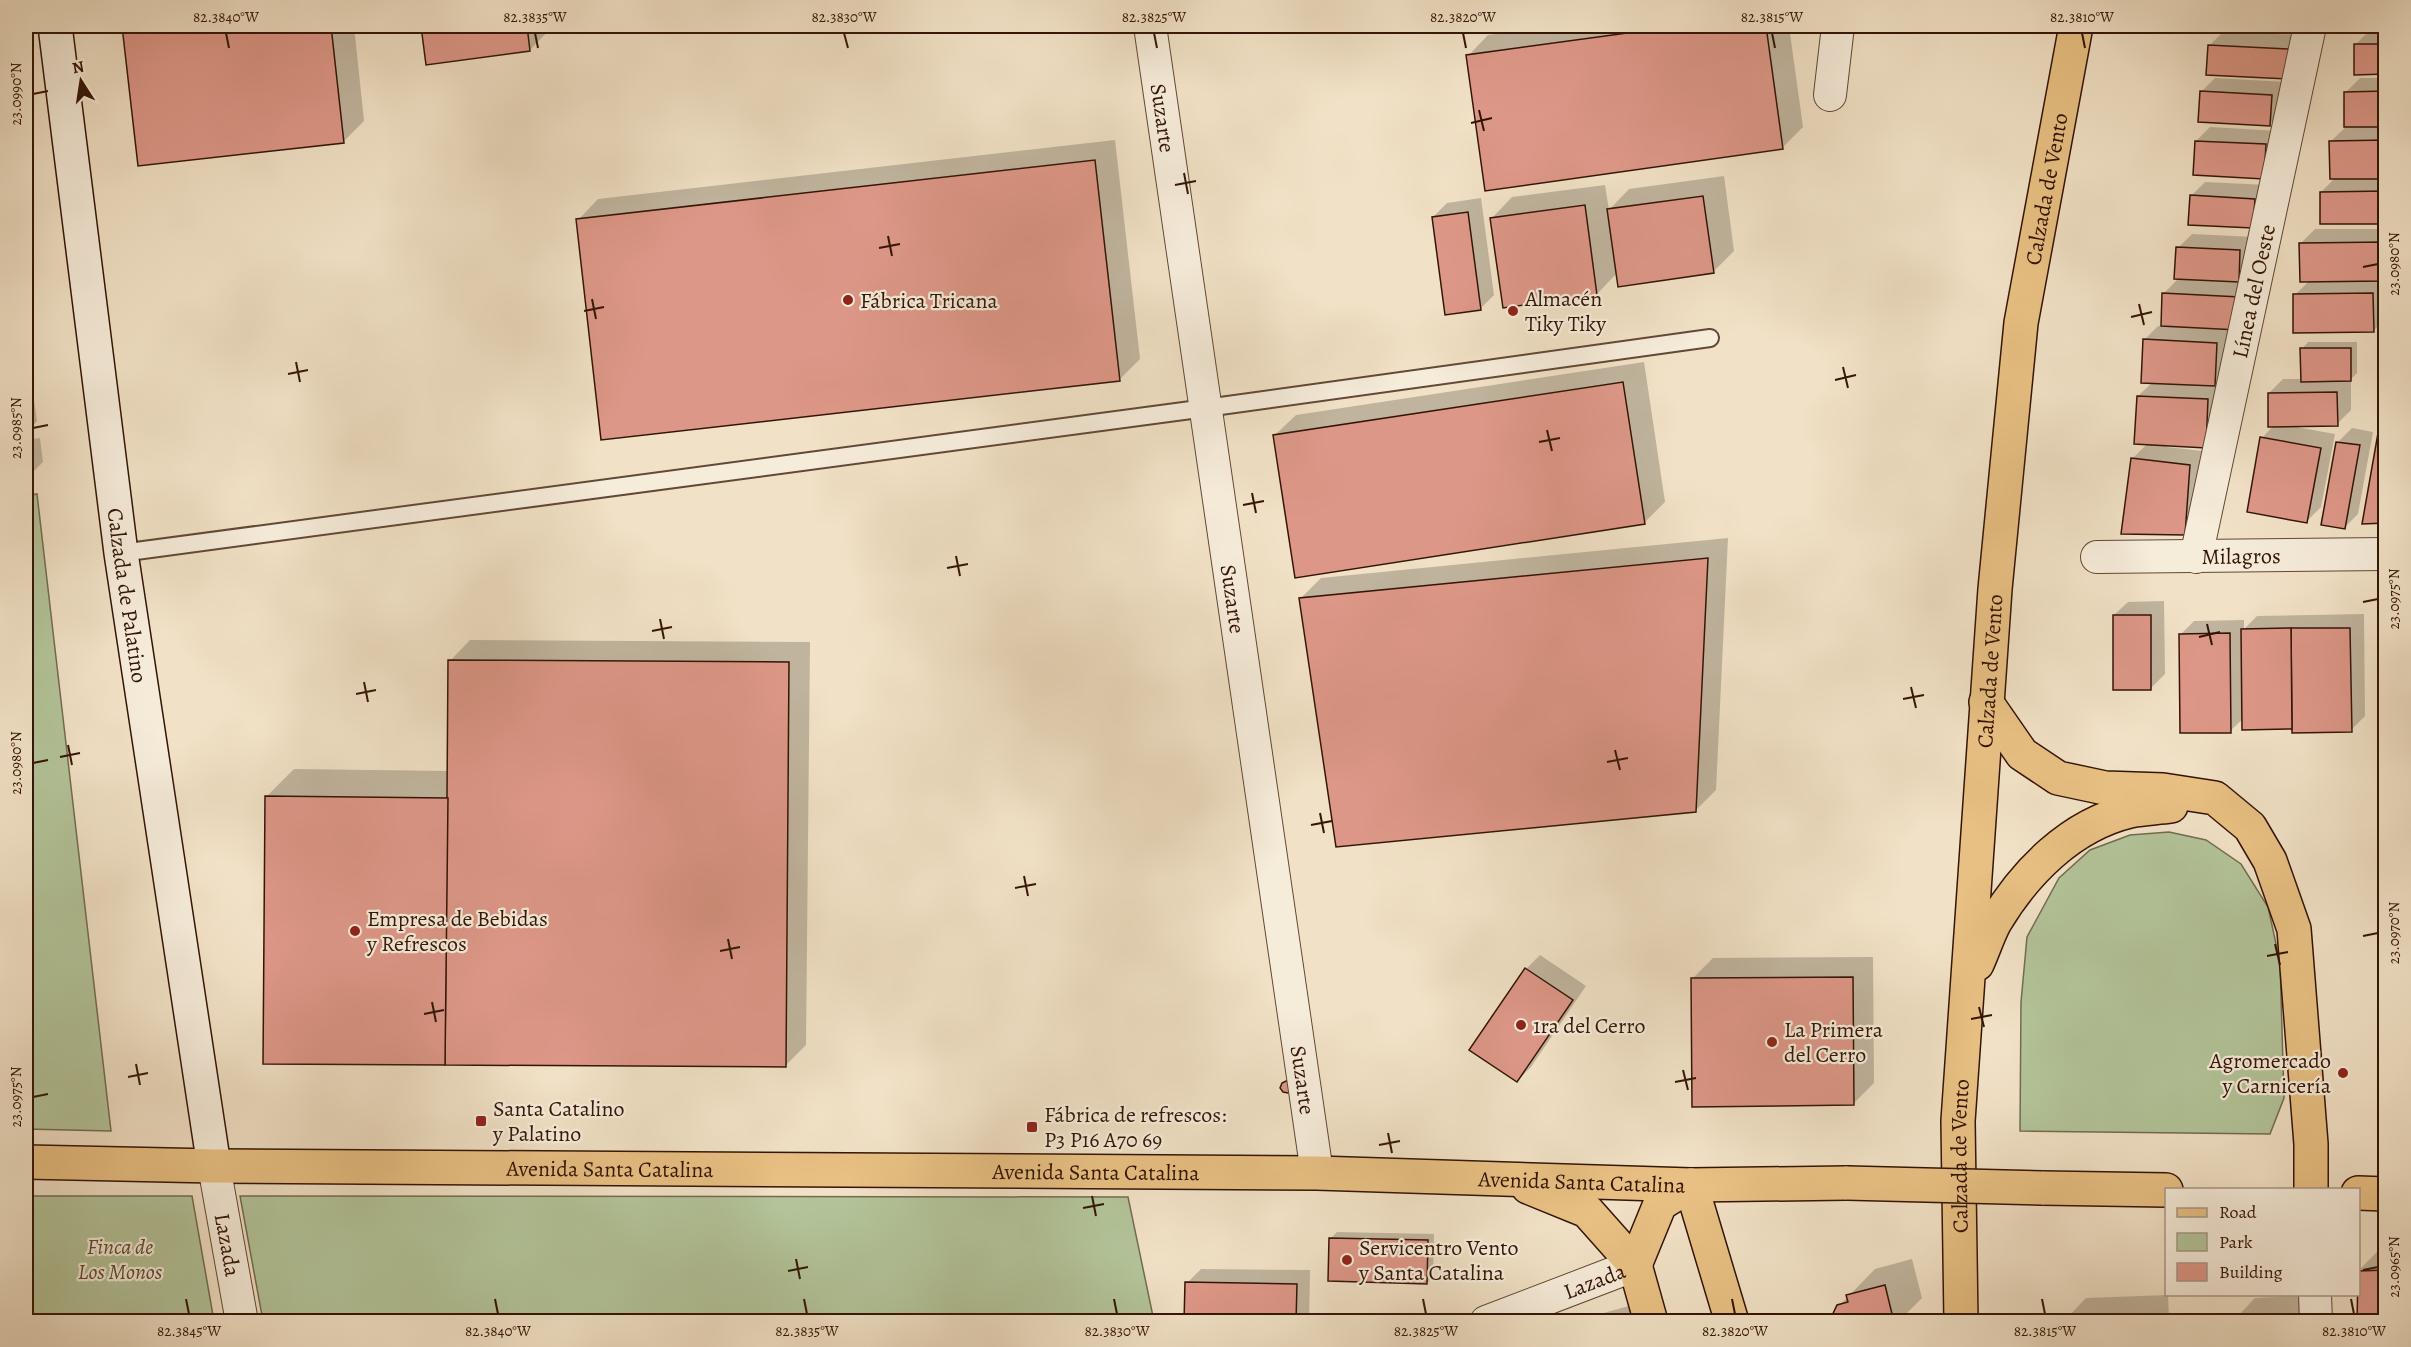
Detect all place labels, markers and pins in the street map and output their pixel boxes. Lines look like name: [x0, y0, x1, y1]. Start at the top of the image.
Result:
place label: Almacén Tiky Tiky: [1524, 284, 1606, 339]
place label: Fábrica Tricana: [860, 286, 998, 316]
marker: Fábrica Tricana: [841, 293, 855, 307]
marker: Almacén Tiky Tiky: [1506, 304, 1520, 318]
place label: Empresa de Bebidas y Refrescos: [366, 904, 548, 959]
marker: Empresa de Bebidas y Refrescos: [348, 924, 362, 938]
place label: 1ra del Cerro: [1533, 1011, 1646, 1041]
place label: La Primera del Cerro: [1784, 1015, 1884, 1070]
marker: 1ra del Cerro: [1514, 1018, 1528, 1032]
marker: La Primera del Cerro: [1765, 1035, 1779, 1049]
place label: Agromercado y Carnicería: [2208, 1046, 2332, 1101]
marker: Agromercado y Carnicería: [2336, 1066, 2350, 1080]
place label: Santa Catalino y Palatino: [492, 1094, 625, 1149]
place label: Fábrica de refrescos: P3 P16 A70 69: [1044, 1100, 1226, 1155]
marker: Santa Catalino y Palatino: [474, 1114, 488, 1128]
marker: Fábrica de refrescos: P3 P16 A70 69: [1025, 1120, 1039, 1134]
place label: Servicentro Vento y Santa Catalina: [1358, 1233, 1518, 1288]
marker: Servicentro Vento y Santa Catalina: [1340, 1253, 1354, 1267]

